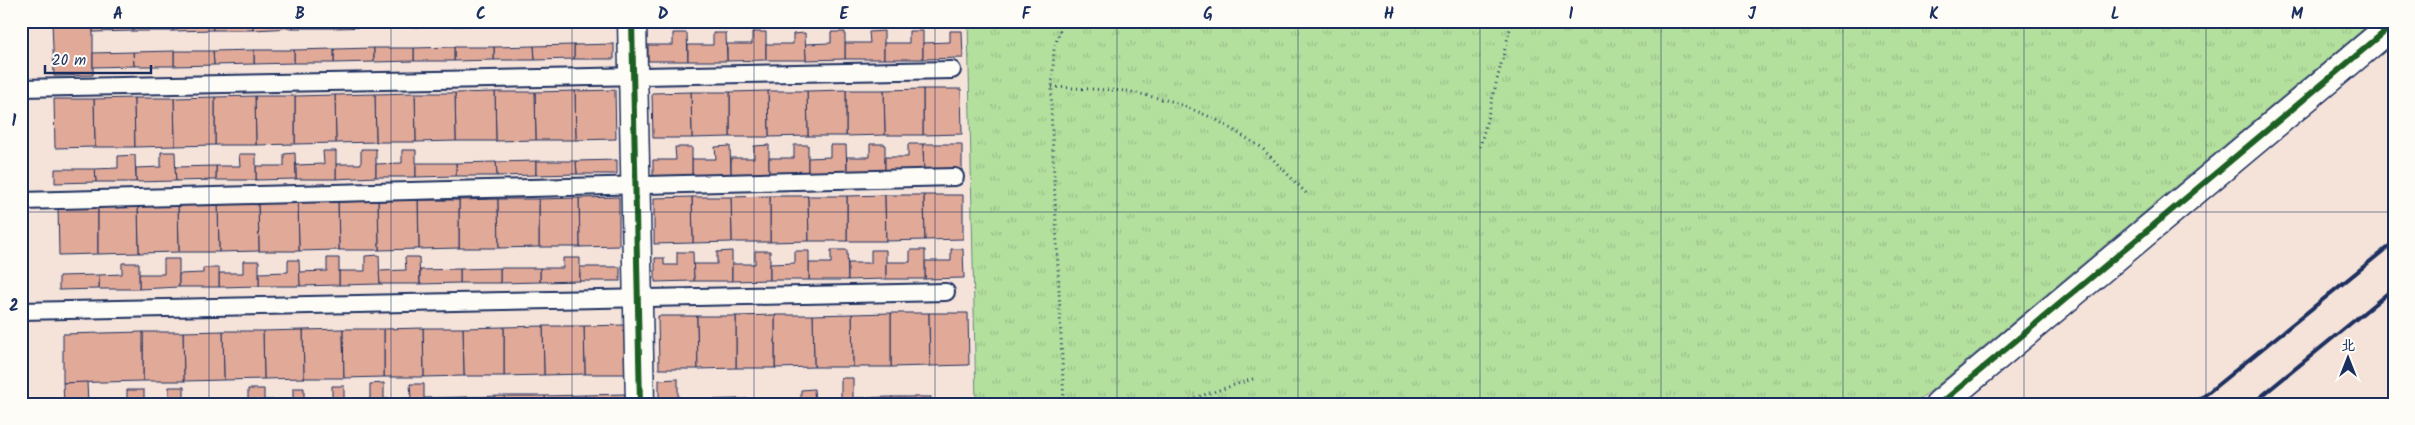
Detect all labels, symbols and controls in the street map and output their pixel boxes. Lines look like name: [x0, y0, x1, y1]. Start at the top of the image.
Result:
text: A: [113, 2, 123, 27]
text: B: [295, 2, 305, 27]
text: C: [476, 2, 486, 27]
text: D: [658, 2, 669, 27]
text: E: [840, 2, 850, 27]
text: F: [1022, 2, 1032, 27]
text: G: [1203, 2, 1213, 27]
text: H: [1384, 2, 1394, 27]
text: I: [1569, 2, 1574, 27]
text: J: [1748, 2, 1757, 27]
text: K: [1929, 2, 1939, 27]
text: L: [2111, 2, 2119, 27]
text: M: [2291, 2, 2304, 27]
scale bar: [45, 42, 151, 74]
text: 20 m: [52, 49, 86, 73]
text: 1: [12, 109, 17, 134]
text: 2: [9, 294, 19, 319]
north arrow: [2322, 332, 2372, 382]
text: 北: [2341, 335, 2355, 357]

